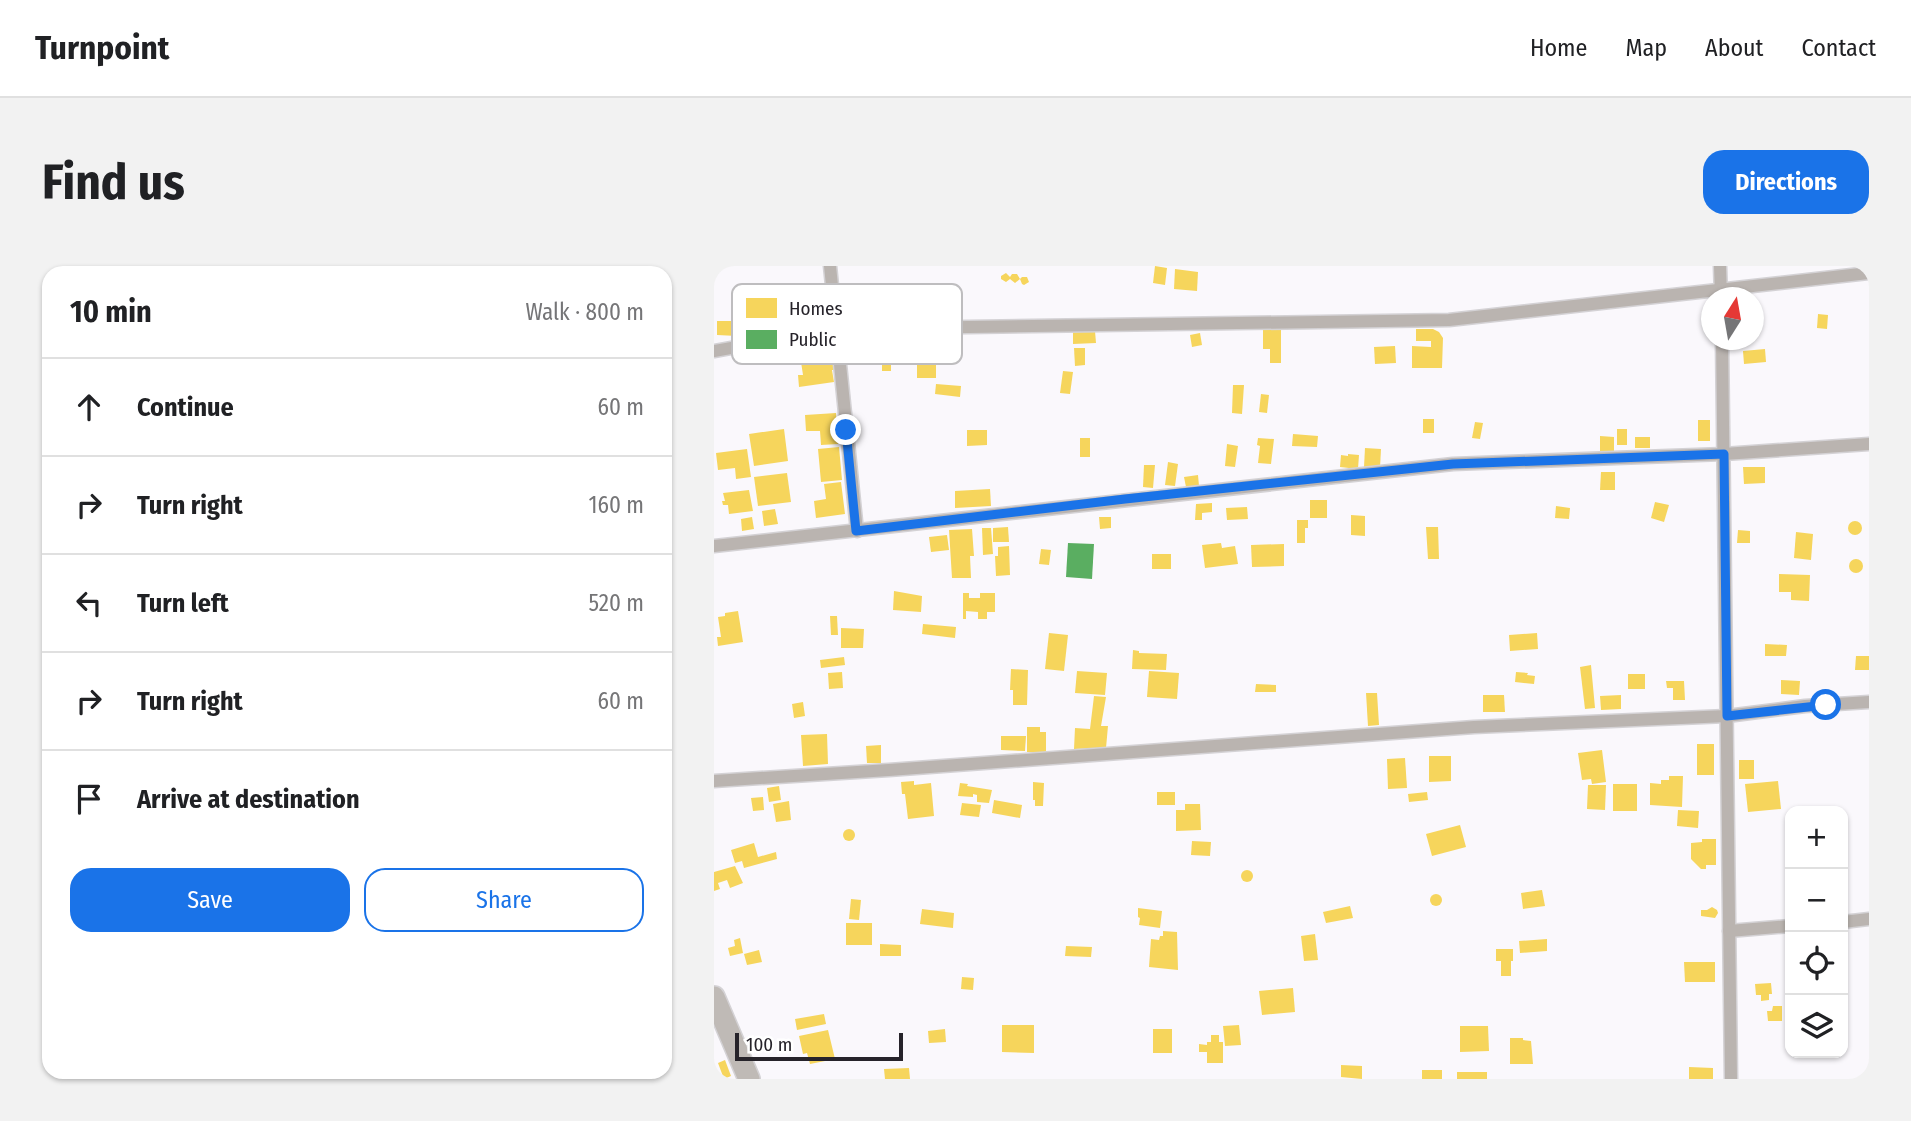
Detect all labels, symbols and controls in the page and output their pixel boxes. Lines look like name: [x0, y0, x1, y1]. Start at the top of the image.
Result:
text: Turnpoint: [35, 28, 169, 68]
text: Home: [1530, 34, 1587, 62]
text: Map: [1625, 34, 1667, 62]
text: About: [1705, 34, 1763, 62]
text: Contact: [1801, 34, 1876, 62]
button: Directions: [1703, 150, 1869, 214]
text: Find us: [42, 153, 185, 212]
legend: [732, 284, 962, 364]
north arrow: [1701, 287, 1764, 350]
text: 10 min: [70, 294, 152, 330]
text: Homes: [789, 297, 843, 320]
text: Walk · 800 m: [525, 298, 644, 326]
text: Public: [789, 328, 836, 351]
icon: ahead: [70, 388, 108, 426]
text: Continue: [137, 392, 234, 423]
text: 60 m: [598, 393, 644, 421]
route end: [830, 414, 861, 445]
icon: right: [70, 486, 108, 524]
text: Turn right: [137, 490, 243, 521]
text: 160 m: [589, 491, 644, 519]
icon: left: [70, 584, 108, 622]
text: Turn left: [137, 588, 229, 619]
text: 520 m: [588, 589, 644, 617]
icon: right: [70, 682, 108, 720]
text: Turn right: [137, 686, 243, 717]
text: 60 m: [598, 687, 644, 715]
route start: [1810, 689, 1841, 720]
icon: arrive: [70, 780, 108, 818]
text: Arrive at destination: [137, 784, 360, 815]
map controls: [1785, 806, 1848, 1058]
button: +: [1785, 806, 1848, 869]
button: Save: [70, 868, 350, 932]
button: Share: [364, 868, 644, 932]
button: −: [1785, 869, 1848, 932]
button: locate: [1785, 932, 1848, 995]
button: layers: [1785, 995, 1848, 1058]
scale bar: [735, 1030, 903, 1062]
text: 100 m: [746, 1033, 792, 1056]

